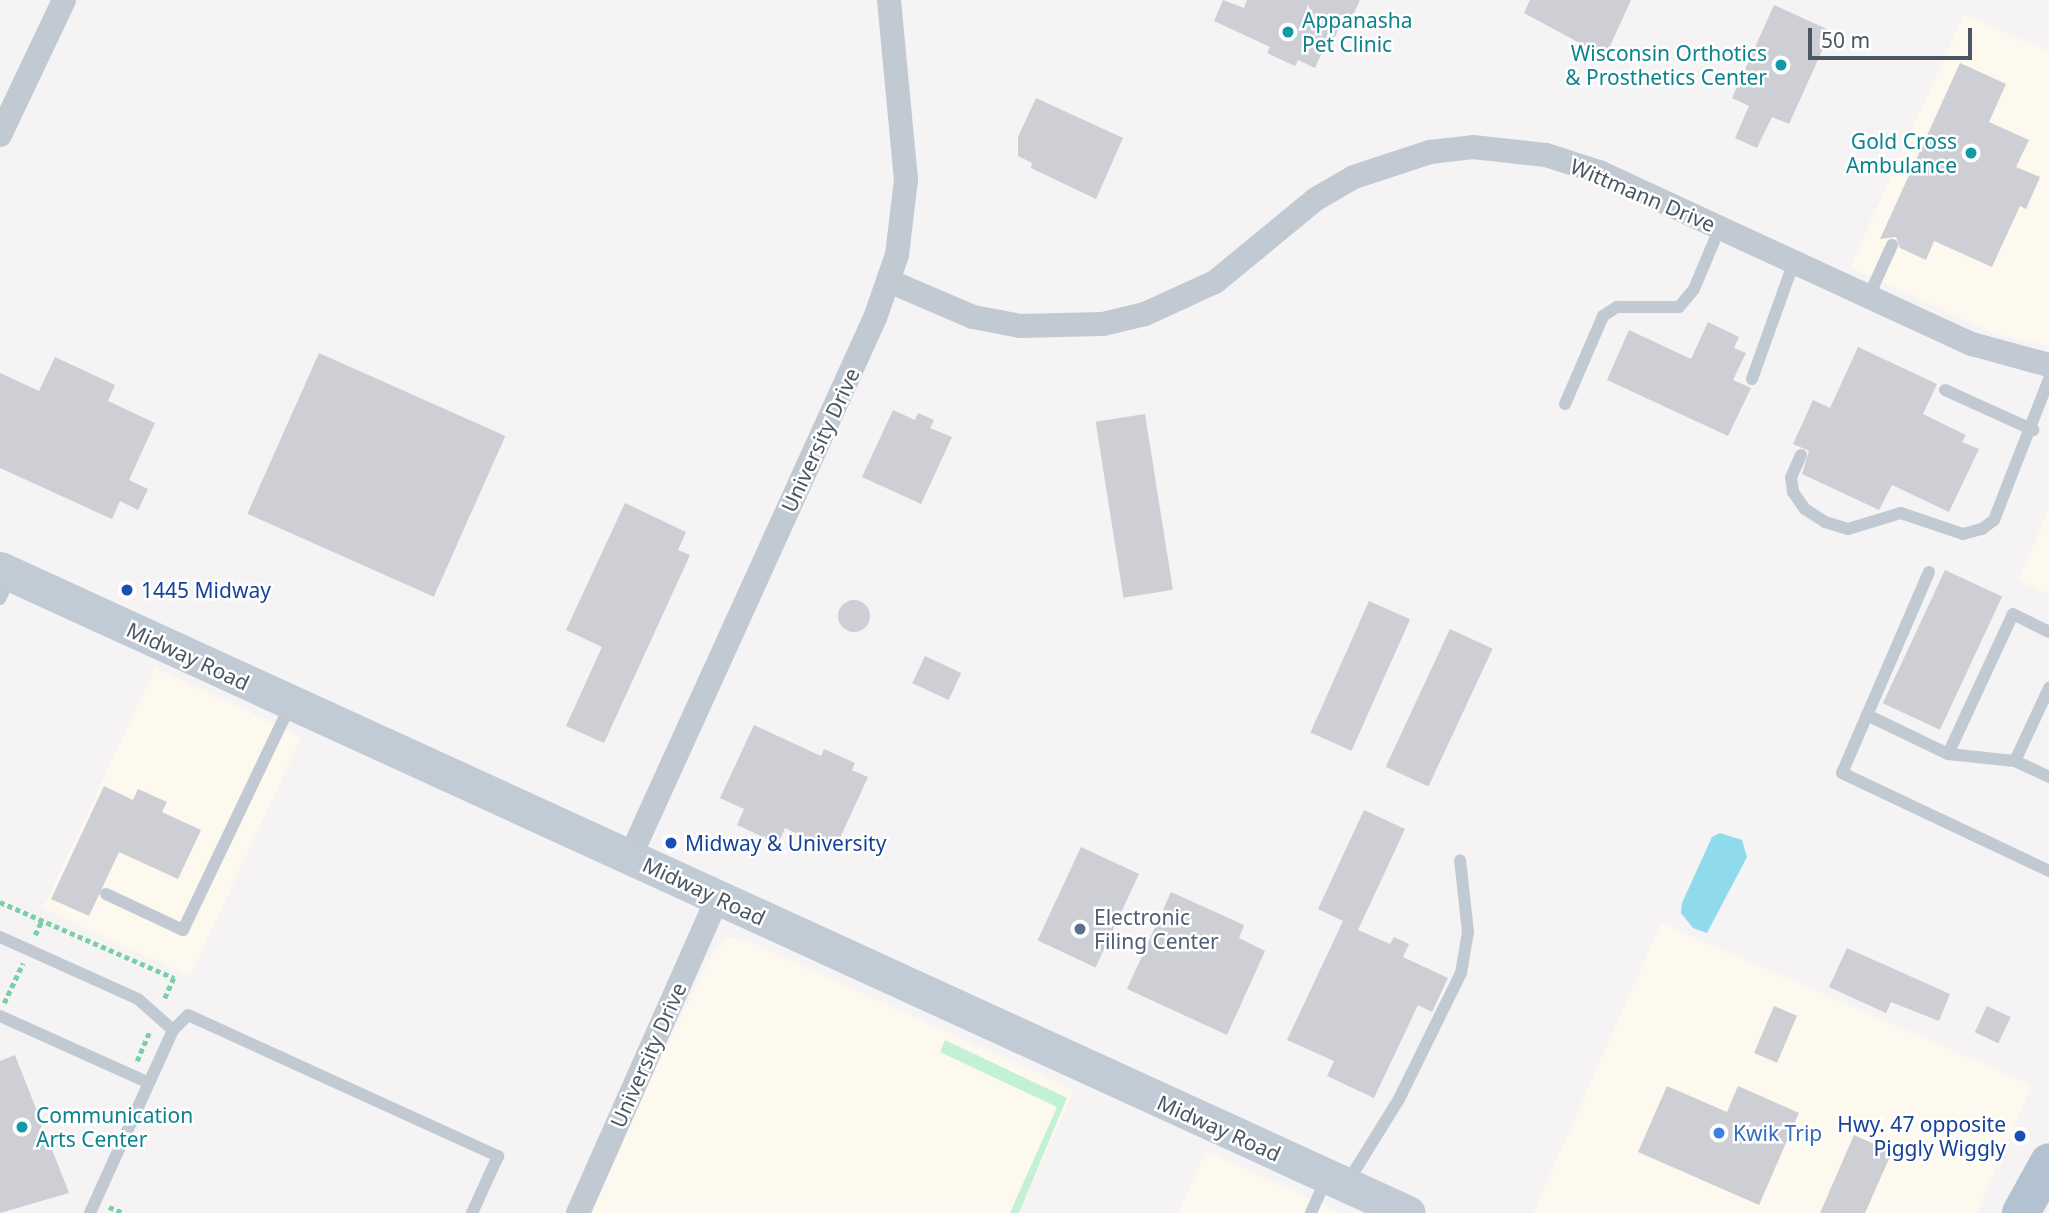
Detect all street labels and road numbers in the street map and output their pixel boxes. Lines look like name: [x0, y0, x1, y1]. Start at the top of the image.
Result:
street label: Wittmann Drive: [1567, 153, 1719, 237]
street label: University Drive: [776, 364, 864, 516]
street label: Midway Road: [123, 617, 253, 695]
street label: Midway Road: [639, 852, 769, 930]
street label: University Drive: [605, 979, 691, 1131]
street label: Midway Road: [1153, 1090, 1285, 1166]

